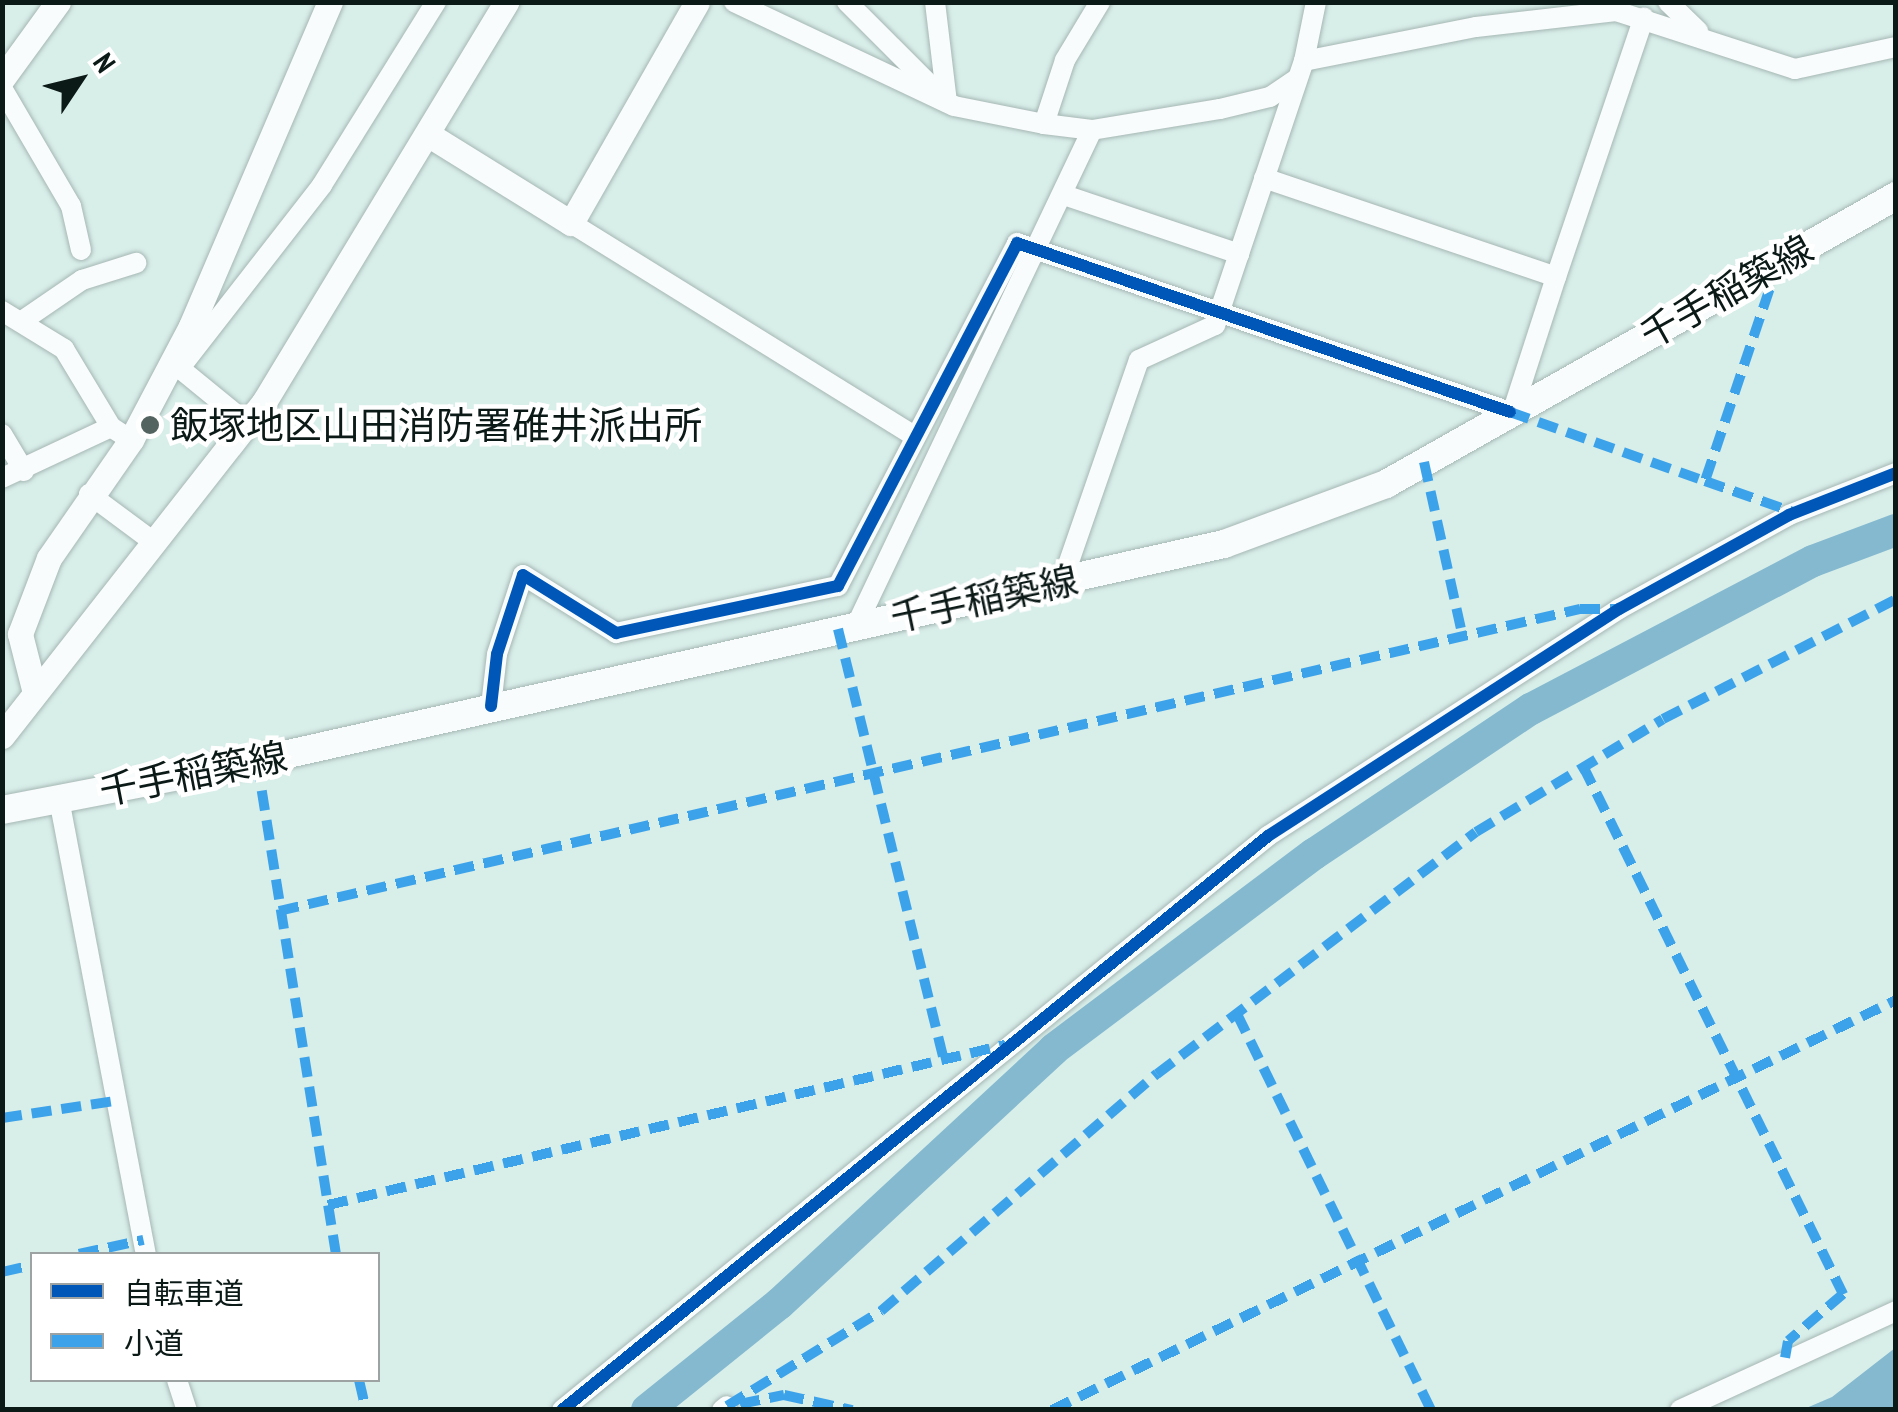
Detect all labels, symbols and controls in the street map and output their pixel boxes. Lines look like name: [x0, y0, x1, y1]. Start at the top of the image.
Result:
north arrow: [30, 30, 130, 130]
text: N: [85, 46, 124, 79]
street label: 千手稲築線: [1632, 225, 1820, 357]
place label: 飯塚地区山田消防署碓井派出所: [170, 402, 702, 448]
marker: 飯塚地区山田消防署碓井派出所: [139, 414, 161, 436]
street label: 千手稲築線: [886, 556, 1082, 640]
street label: 千手稲築線: [95, 732, 291, 814]
legend: [30, 1252, 380, 1382]
text: 自転車道: [124, 1273, 244, 1312]
text: 小道: [124, 1323, 184, 1362]

